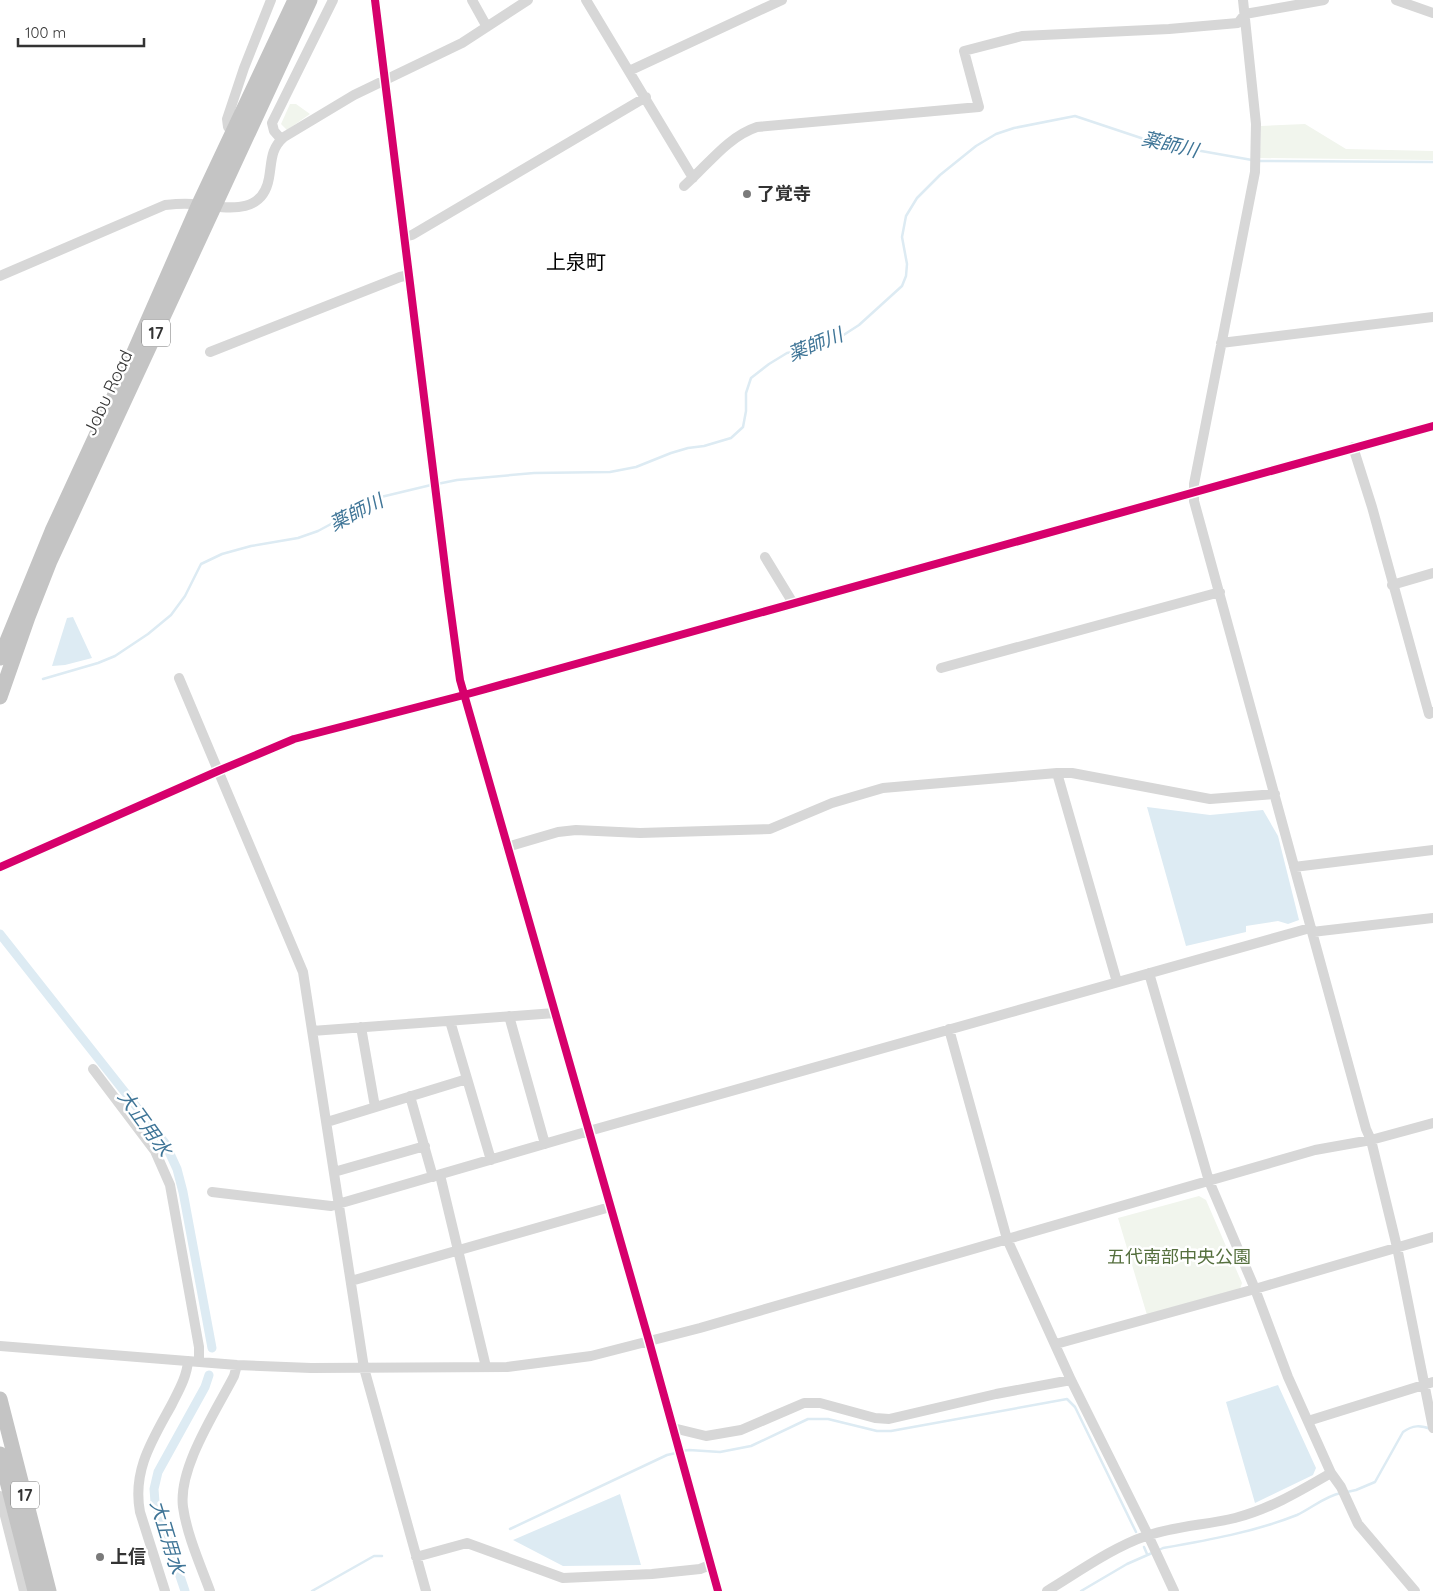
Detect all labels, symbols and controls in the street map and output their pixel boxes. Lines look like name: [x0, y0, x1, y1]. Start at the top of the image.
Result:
scale bar: [18, 15, 144, 47]
text: 100 m: [25, 23, 66, 42]
water label: 薬師川: [1140, 126, 1202, 163]
place label: 了覚寺: [757, 182, 811, 205]
marker: 了覚寺: [741, 188, 753, 200]
district label: 上泉町: [546, 249, 606, 274]
road number: 17: [142, 319, 170, 346]
water label: 薬師川: [784, 321, 848, 366]
street label: Jobu Road: [78, 346, 137, 439]
water label: 薬師川: [325, 487, 389, 536]
water label: 大正用水: [113, 1085, 178, 1162]
park label: 五代南部中央公園: [1107, 1245, 1251, 1268]
road number: 17: [11, 1482, 39, 1508]
water label: 大正用水: [145, 1497, 191, 1579]
place label: 上信: [110, 1545, 146, 1568]
marker: 上信: [94, 1551, 106, 1563]

